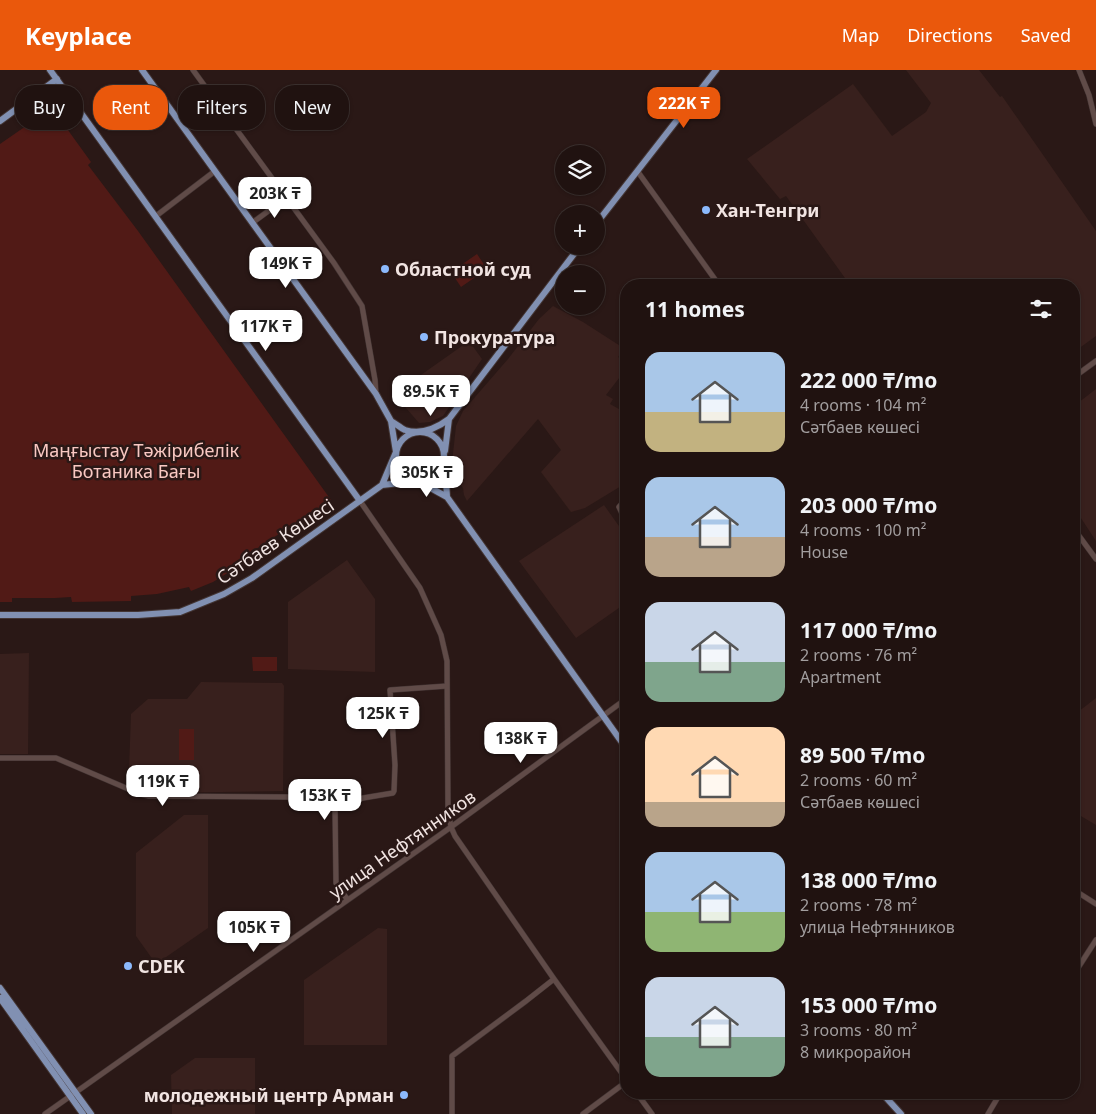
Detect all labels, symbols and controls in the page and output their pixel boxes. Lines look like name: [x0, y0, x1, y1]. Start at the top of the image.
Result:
text: Keyplace: [25, 19, 132, 52]
text: Map: [842, 23, 879, 47]
text: Directions: [907, 23, 993, 47]
text: Saved: [1021, 23, 1071, 47]
chip: Buy: [15, 85, 83, 130]
chip: Rent: [93, 85, 168, 130]
chip: Filters: [178, 85, 265, 130]
chip: New: [275, 85, 349, 130]
pin: 222K ₸: [643, 87, 725, 129]
text: 222K ₸: [658, 92, 710, 114]
map controls: [555, 145, 605, 315]
button: layers: [555, 145, 605, 195]
pin: 203K ₸: [234, 176, 316, 219]
text: 203K ₸: [249, 182, 301, 204]
place label: Хан-Тенгри: [716, 198, 820, 222]
marker: Хан-Тенгри: [700, 204, 712, 216]
button: +: [555, 205, 605, 255]
pin: 149K ₸: [245, 246, 327, 289]
text: 149K ₸: [260, 252, 312, 274]
place label: Областной суд: [395, 257, 531, 281]
marker: Областной суд: [379, 263, 391, 275]
button: −: [555, 265, 605, 315]
text: 11 homes: [645, 295, 745, 323]
icon: filters: [1027, 295, 1055, 323]
pin: 117K ₸: [225, 310, 307, 352]
text: 117K ₸: [240, 315, 292, 337]
place label: Прокуратура: [434, 325, 555, 349]
marker: Прокуратура: [418, 331, 430, 343]
text: 222 000 ₸/mo: [800, 366, 937, 394]
icon: home: [685, 372, 745, 432]
pin: 89.5K ₸: [385, 374, 477, 417]
text: 89.5K ₸: [403, 380, 459, 402]
text: 4 rooms · 104 m²: [800, 394, 926, 416]
text: Сәтбаев көшесі: [800, 416, 920, 438]
park label: Маңғыстау Тәжірибелік Ботаника Бағы: [33, 438, 240, 483]
pin: 305K ₸: [386, 456, 468, 498]
text: 305K ₸: [401, 461, 453, 483]
text: 203 000 ₸/mo: [800, 491, 937, 519]
street label: Сәтбаев Көшесі: [212, 493, 338, 589]
icon: home: [685, 497, 745, 557]
text: 4 rooms · 100 m²: [800, 519, 926, 541]
text: House: [800, 541, 848, 563]
text: 117 000 ₸/mo: [800, 616, 937, 644]
icon: home: [685, 622, 745, 682]
text: 2 rooms · 76 m²: [800, 644, 917, 666]
text: Apartment: [800, 666, 881, 688]
pin: 125K ₸: [342, 696, 424, 739]
text: 125K ₸: [357, 702, 409, 724]
pin: 138K ₸: [480, 722, 562, 764]
text: 138K ₸: [495, 727, 547, 749]
text: 89 500 ₸/mo: [800, 741, 925, 769]
icon: home: [685, 747, 745, 807]
pin: 119K ₸: [122, 764, 204, 807]
text: 2 rooms · 60 m²: [800, 769, 917, 791]
text: 119K ₸: [137, 770, 189, 792]
pin: 153K ₸: [284, 778, 366, 821]
text: 153K ₸: [299, 784, 351, 806]
street label: улица Нефтянников: [324, 784, 480, 904]
text: Сәтбаев көшесі: [800, 791, 920, 813]
text: 138 000 ₸/mo: [800, 866, 937, 894]
icon: home: [685, 872, 745, 932]
text: 2 rooms · 78 m²: [800, 894, 917, 916]
pin: 105K ₸: [213, 910, 295, 953]
text: 105K ₸: [228, 916, 280, 938]
text: улица Нефтянников: [800, 916, 955, 938]
place label: CDEK: [138, 954, 185, 978]
marker: CDEK: [122, 960, 134, 972]
text: 153 000 ₸/mo: [800, 991, 937, 1019]
icon: home: [685, 997, 745, 1057]
text: 3 rooms · 80 m²: [800, 1019, 917, 1041]
text: 8 микрорайон: [800, 1041, 911, 1063]
place label: молодежный центр Арман: [144, 1083, 394, 1107]
marker: молодежный центр Арман: [398, 1089, 410, 1101]

